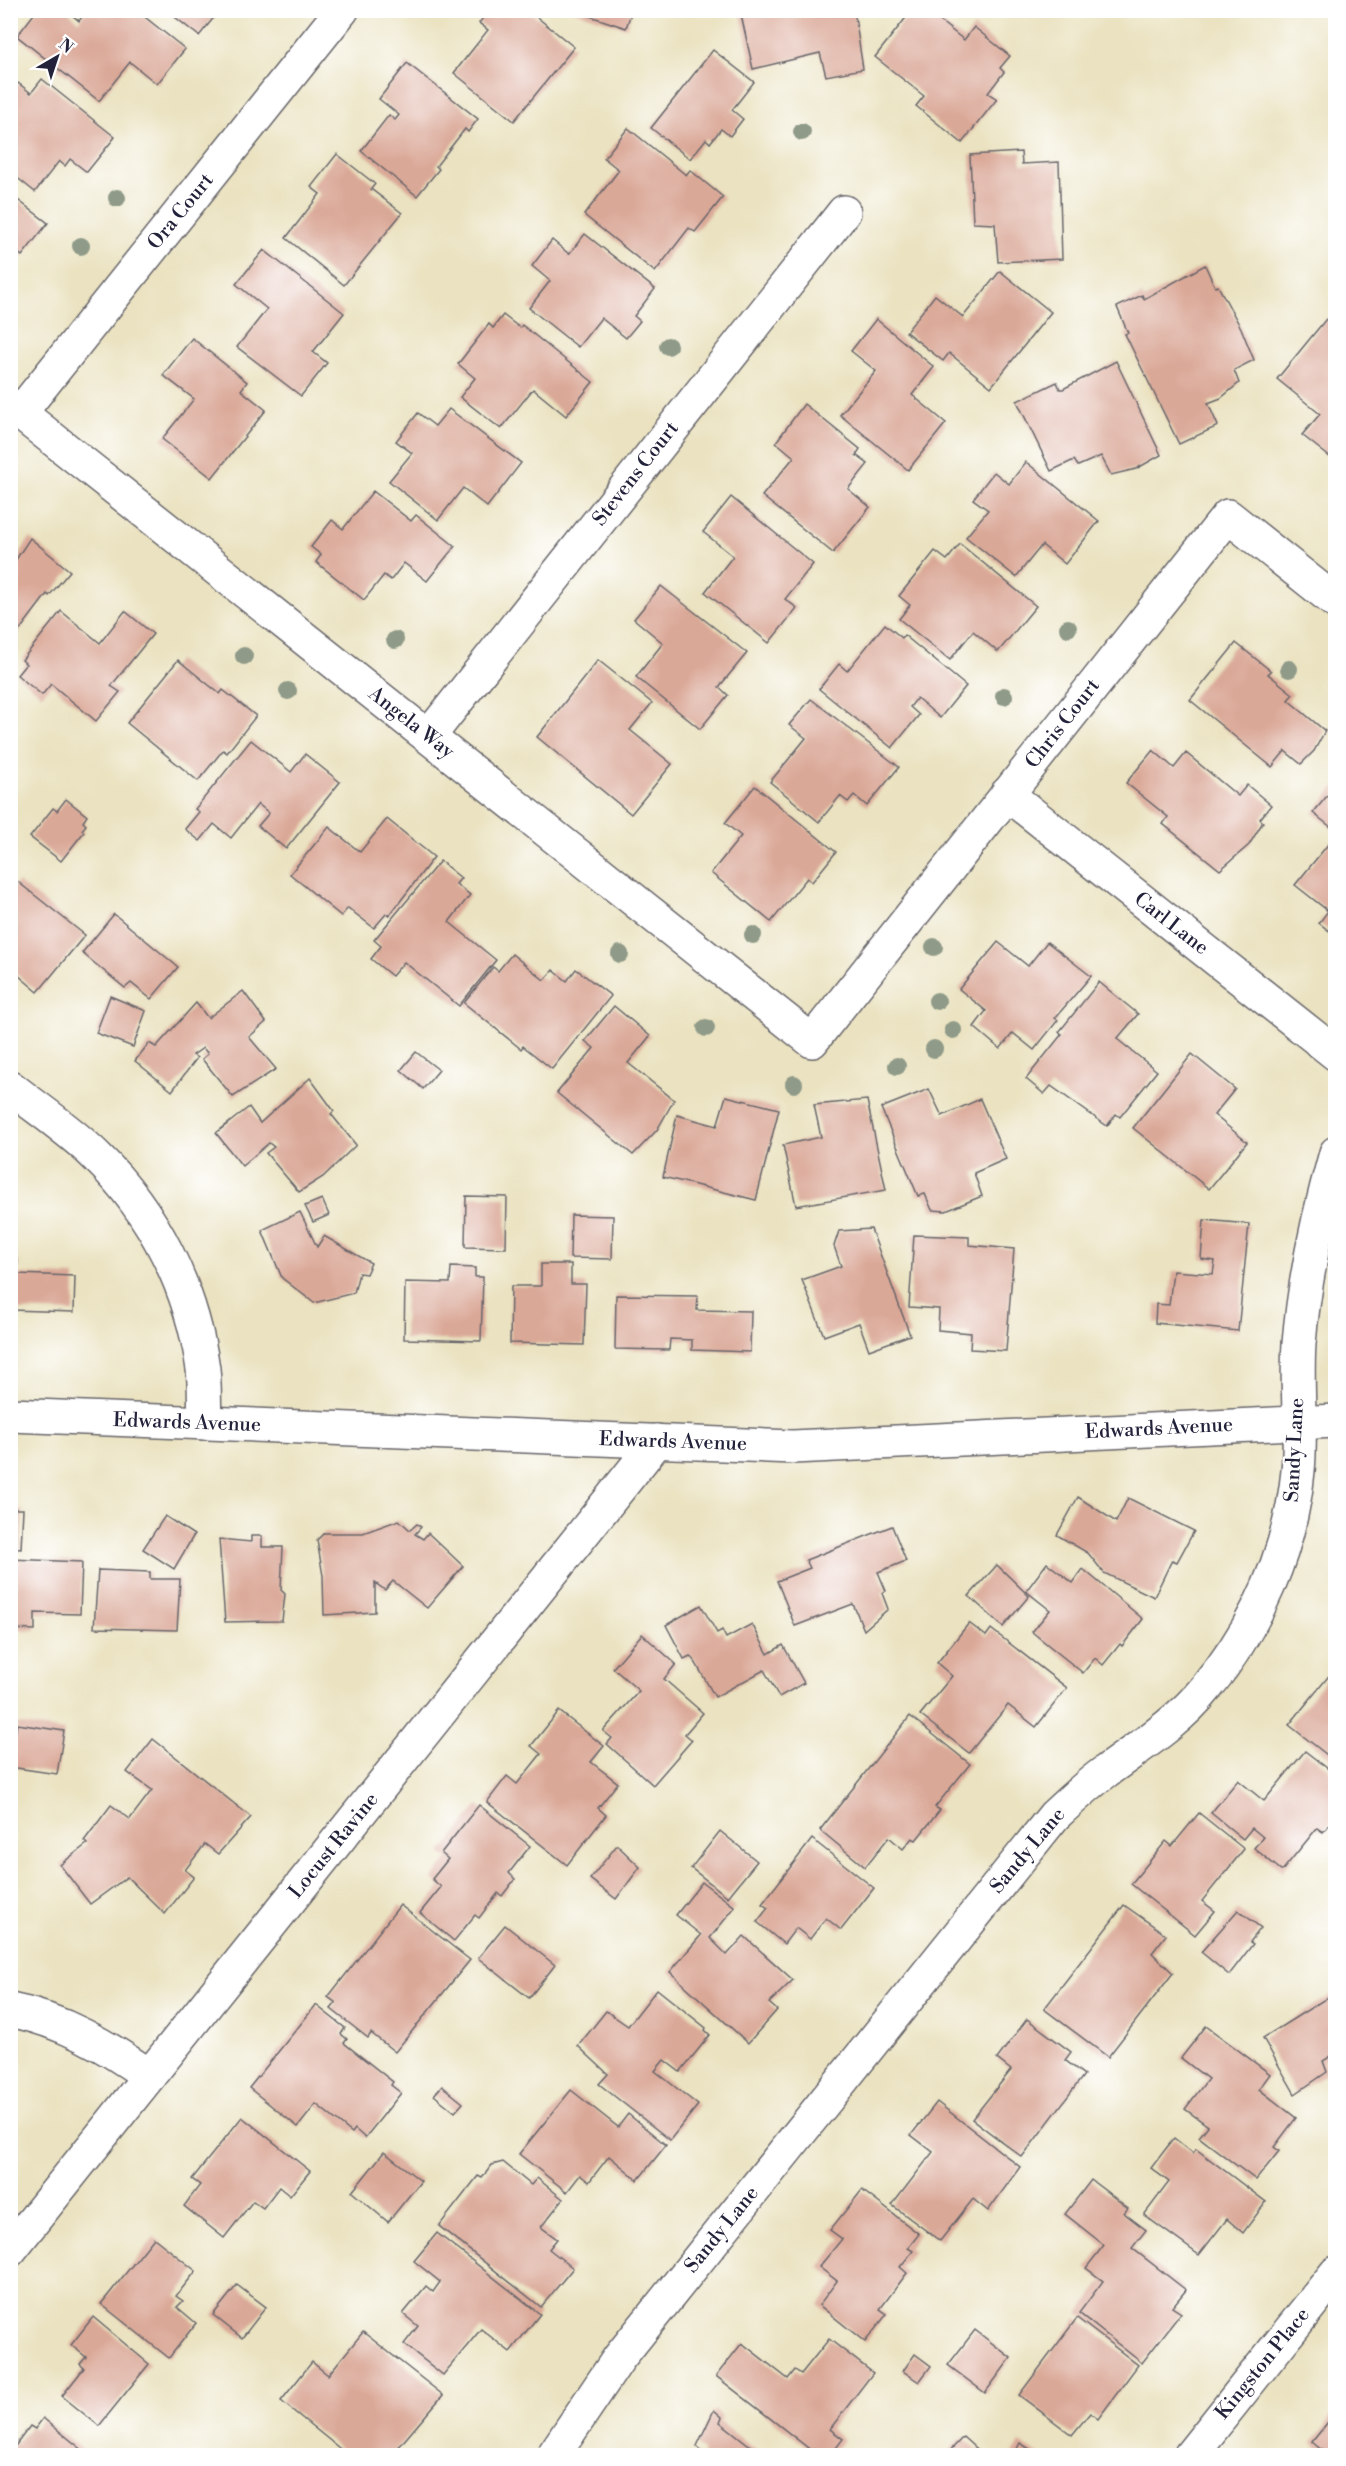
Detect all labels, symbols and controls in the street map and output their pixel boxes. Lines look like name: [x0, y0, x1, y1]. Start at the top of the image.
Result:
north arrow: [27, 27, 87, 87]
text: N: [55, 34, 77, 58]
street label: Ora Court: [143, 169, 219, 255]
street label: Stevens Court: [587, 417, 685, 531]
street label: Chris Court: [1020, 674, 1106, 774]
street label: Angela Way: [362, 681, 459, 765]
street label: Carl Lane: [1129, 887, 1213, 961]
street label: Sandy Lane: [1280, 1397, 1310, 1503]
street label: Edwards Avenue: [113, 1408, 261, 1438]
street label: Edwards Avenue: [1084, 1413, 1234, 1445]
street label: Edwards Avenue: [599, 1427, 747, 1457]
street label: Locust Ravine: [284, 1788, 384, 1904]
street label: Sandy Lane: [985, 1803, 1071, 1899]
street label: Sandy Lane: [679, 2182, 765, 2278]
street label: Kingston Place: [1210, 2303, 1316, 2425]

